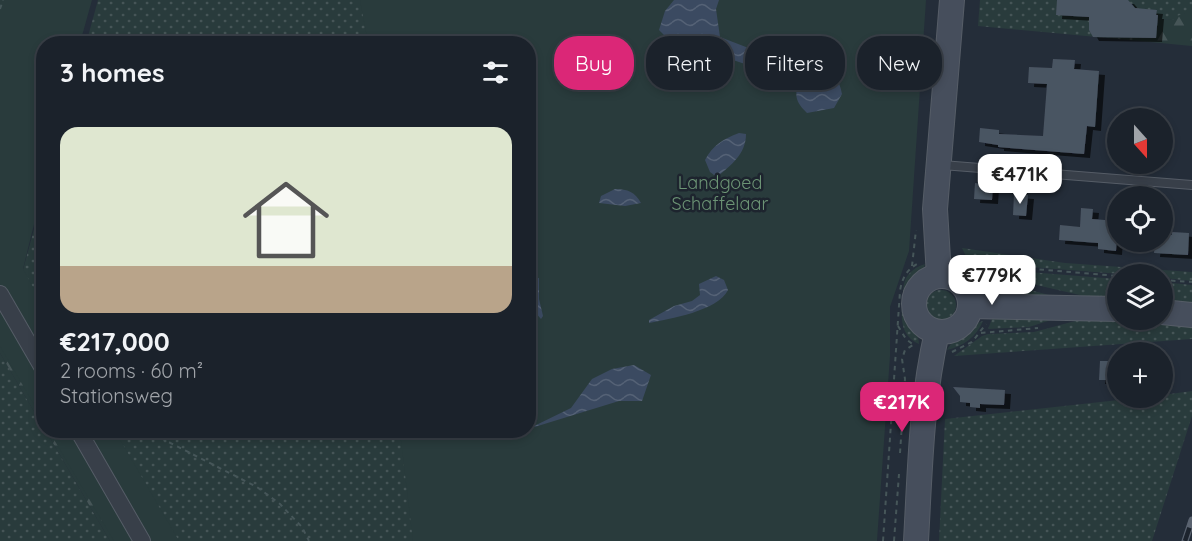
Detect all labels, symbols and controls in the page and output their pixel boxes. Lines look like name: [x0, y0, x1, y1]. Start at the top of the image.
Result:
chip: Buy: [554, 36, 634, 90]
chip: Rent: [646, 36, 733, 90]
chip: Filters: [745, 36, 845, 90]
chip: New: [857, 36, 942, 90]
text: 3 homes: [60, 56, 165, 89]
icon: filters: [479, 56, 512, 89]
north arrow: [1107, 108, 1173, 174]
map controls: [1107, 108, 1173, 408]
pin: €471K: [978, 154, 1062, 205]
text: €471K: [992, 161, 1048, 186]
icon: home: [232, 166, 340, 274]
park label: Landgoed Schaffelaar: [672, 171, 768, 215]
button: locate: [1107, 186, 1173, 252]
pin: €779K: [950, 255, 1034, 306]
text: €779K: [963, 262, 1021, 287]
button: layers: [1107, 264, 1173, 330]
text: €217,000: [60, 325, 170, 358]
button: +: [1107, 342, 1173, 408]
text: 2 rooms · 60 m²: [60, 358, 203, 383]
pin: €217K: [860, 382, 944, 433]
text: Stationsweg: [60, 383, 173, 408]
text: €217K: [874, 389, 930, 414]

